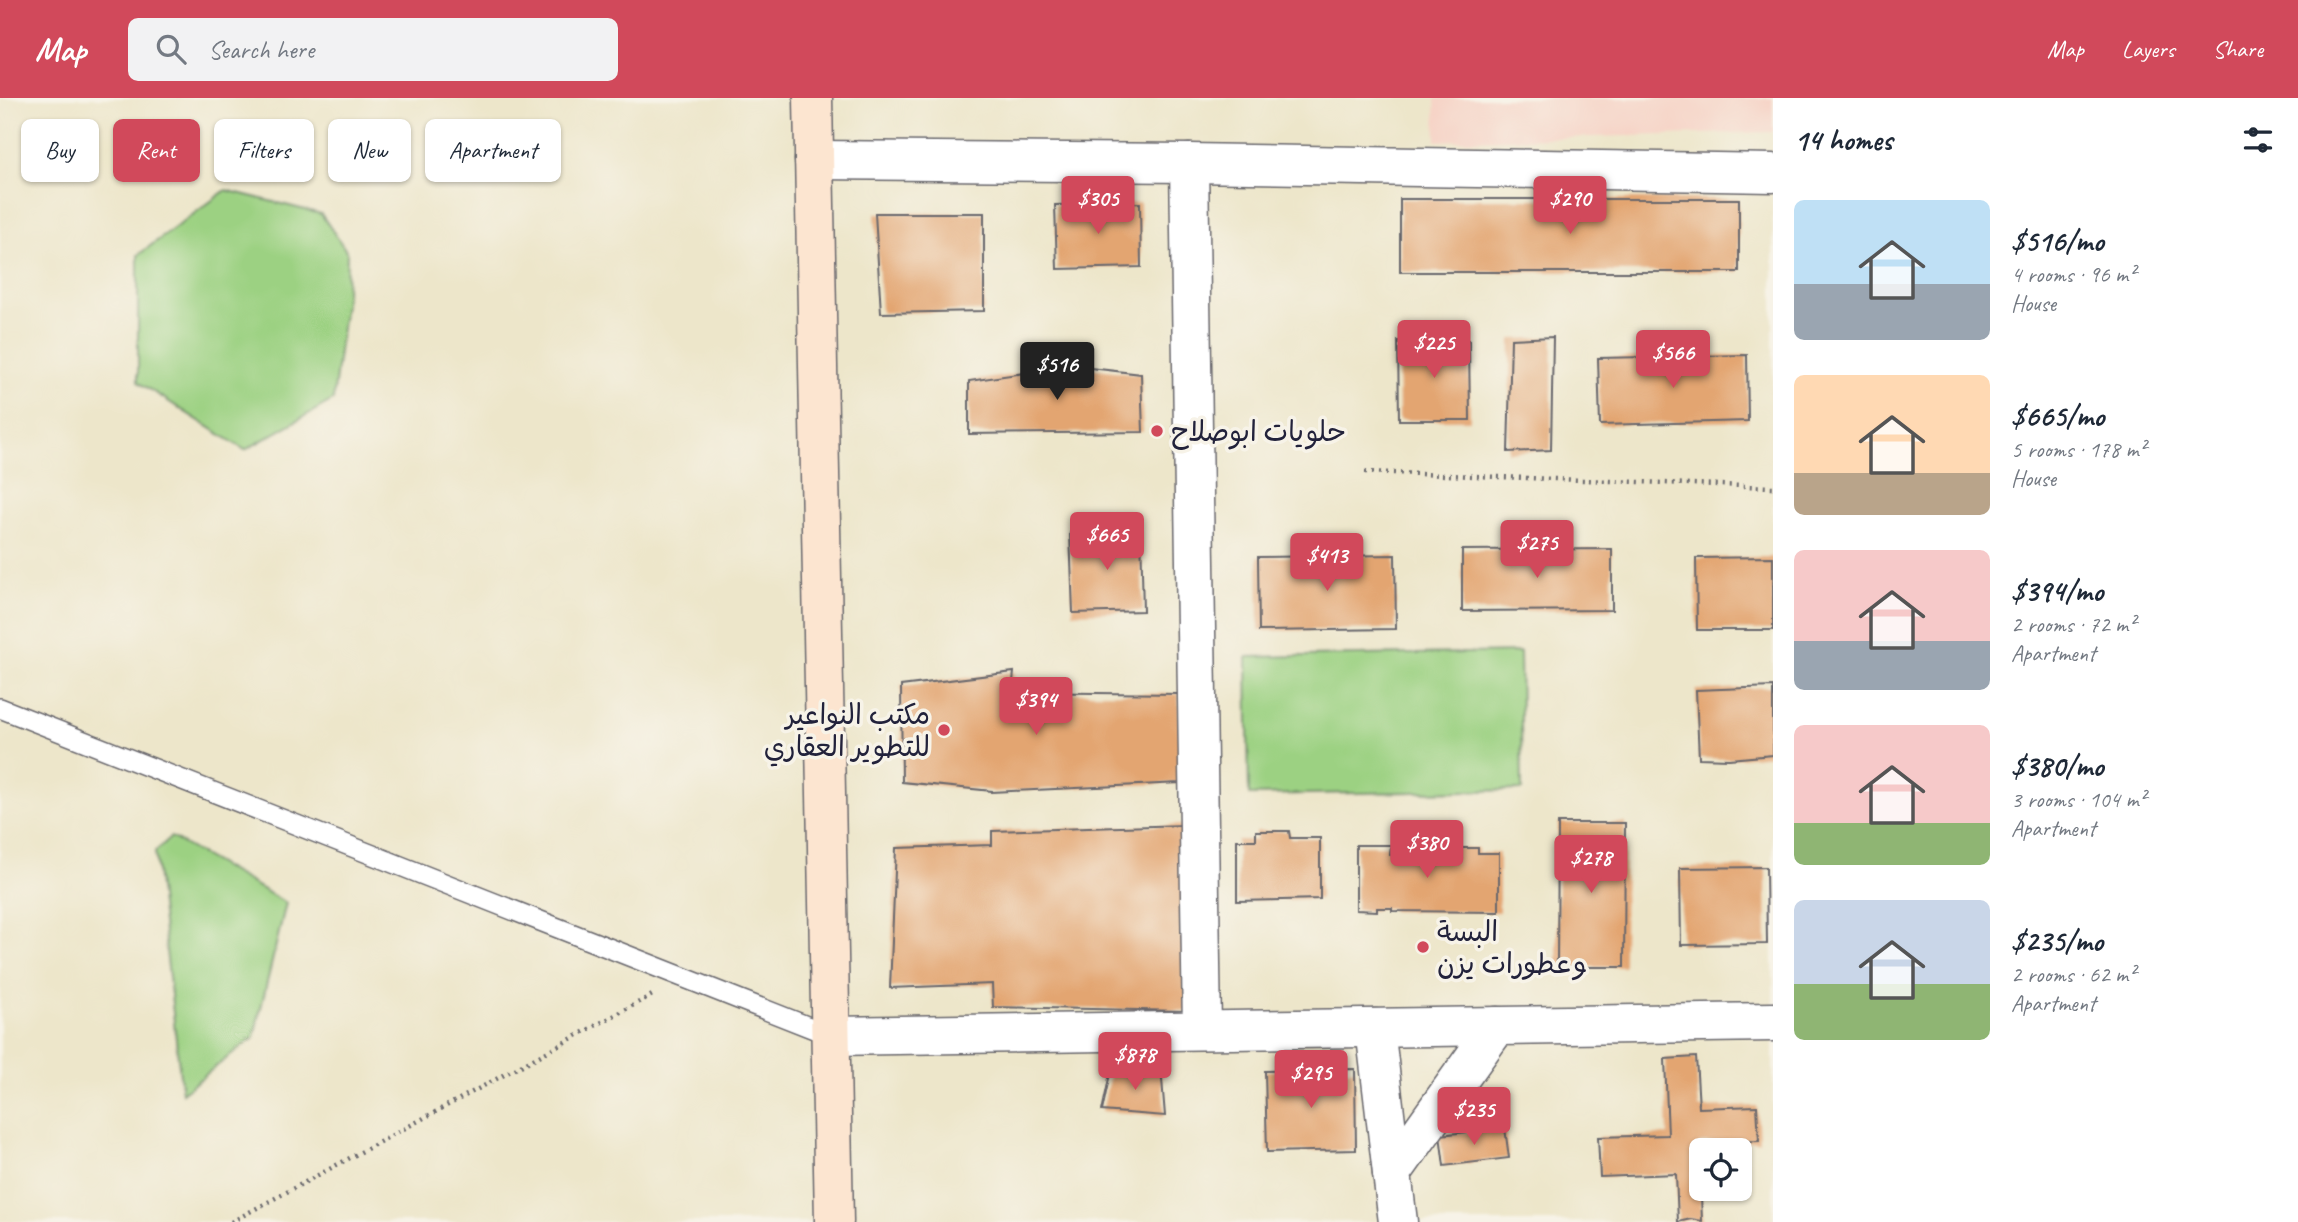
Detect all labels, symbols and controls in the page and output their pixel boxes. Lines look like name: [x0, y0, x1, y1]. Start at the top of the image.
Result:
search box: [128, 18, 618, 81]
text: Map: [35, 28, 86, 70]
icon: search: [152, 30, 190, 68]
text: Search here: [208, 33, 314, 66]
text: Map: [2047, 34, 2084, 64]
text: Layers: [2122, 34, 2175, 64]
text: Share: [2213, 34, 2263, 64]
chip: Buy: [21, 119, 99, 182]
chip: Rent: [113, 119, 200, 182]
chip: Filters: [214, 119, 314, 182]
chip: New: [328, 119, 411, 182]
chip: Apartment: [425, 119, 561, 182]
text: 14 homes: [1794, 121, 1892, 159]
icon: filters: [2239, 121, 2277, 159]
pin: $305: [1057, 176, 1139, 236]
pin: $290: [1529, 176, 1611, 236]
text: $305: [1077, 184, 1119, 213]
text: $290: [1549, 184, 1591, 213]
text: $516/mo: [2011, 222, 2104, 260]
icon: home: [1850, 228, 1934, 312]
text: 4 rooms · 96 m²: [2011, 260, 2135, 289]
text: House: [2011, 289, 2056, 318]
pin: $225: [1393, 320, 1475, 380]
text: $225: [1413, 328, 1455, 357]
pin: $566: [1632, 330, 1714, 390]
text: $566: [1652, 338, 1694, 367]
pin: $516: [1016, 342, 1098, 402]
text: $516: [1036, 350, 1078, 379]
text: $665/mo: [2011, 397, 2104, 435]
icon: home: [1850, 403, 1934, 487]
place label: حلويات ابوصلاح: [1171, 414, 1346, 450]
marker: حلويات ابوصلاح: [1149, 423, 1165, 439]
text: 5 rooms · 178 m²: [2011, 435, 2146, 464]
text: House: [2011, 464, 2056, 493]
pin: $665: [1066, 512, 1148, 572]
text: $665: [1086, 520, 1128, 549]
pin: $275: [1496, 520, 1578, 580]
text: $275: [1517, 528, 1557, 557]
pin: $413: [1286, 533, 1368, 593]
text: $413: [1306, 541, 1348, 570]
text: $394/mo: [2011, 572, 2103, 610]
icon: home: [1850, 578, 1934, 662]
text: 2 rooms · 72 m²: [2011, 610, 2135, 639]
text: Apartment: [2011, 639, 2096, 668]
pin: $394: [995, 678, 1077, 737]
text: $394: [1015, 685, 1057, 714]
place label: مكتب النواعير للتطوير العقاري: [764, 697, 930, 767]
marker: مكتب النواعير للتطوير العقاري: [936, 722, 952, 738]
text: $380/mo: [2011, 747, 2103, 785]
icon: home: [1850, 753, 1934, 837]
text: 3 rooms · 104 m²: [2011, 785, 2146, 814]
text: Apartment: [2011, 814, 2096, 843]
pin: $380: [1386, 820, 1468, 880]
text: $380: [1406, 828, 1448, 857]
pin: $278: [1550, 836, 1632, 895]
text: $278: [1570, 843, 1612, 872]
place label: البسة وعطورات يزن: [1437, 914, 1588, 981]
text: $235/mo: [2011, 922, 2103, 960]
icon: home: [1850, 928, 1934, 1012]
marker: البسة وعطورات يزن: [1415, 939, 1431, 955]
text: 2 rooms · 62 m²: [2011, 960, 2135, 989]
text: Apartment: [2011, 989, 2096, 1018]
pin: $878: [1094, 1032, 1176, 1092]
text: $878: [1114, 1040, 1156, 1069]
pin: $295: [1270, 1051, 1352, 1110]
text: $295: [1291, 1058, 1331, 1087]
pin: $235: [1433, 1088, 1515, 1147]
text: $235: [1453, 1095, 1495, 1124]
map controls: [1689, 1138, 1752, 1201]
button: locate: [1689, 1138, 1752, 1201]

